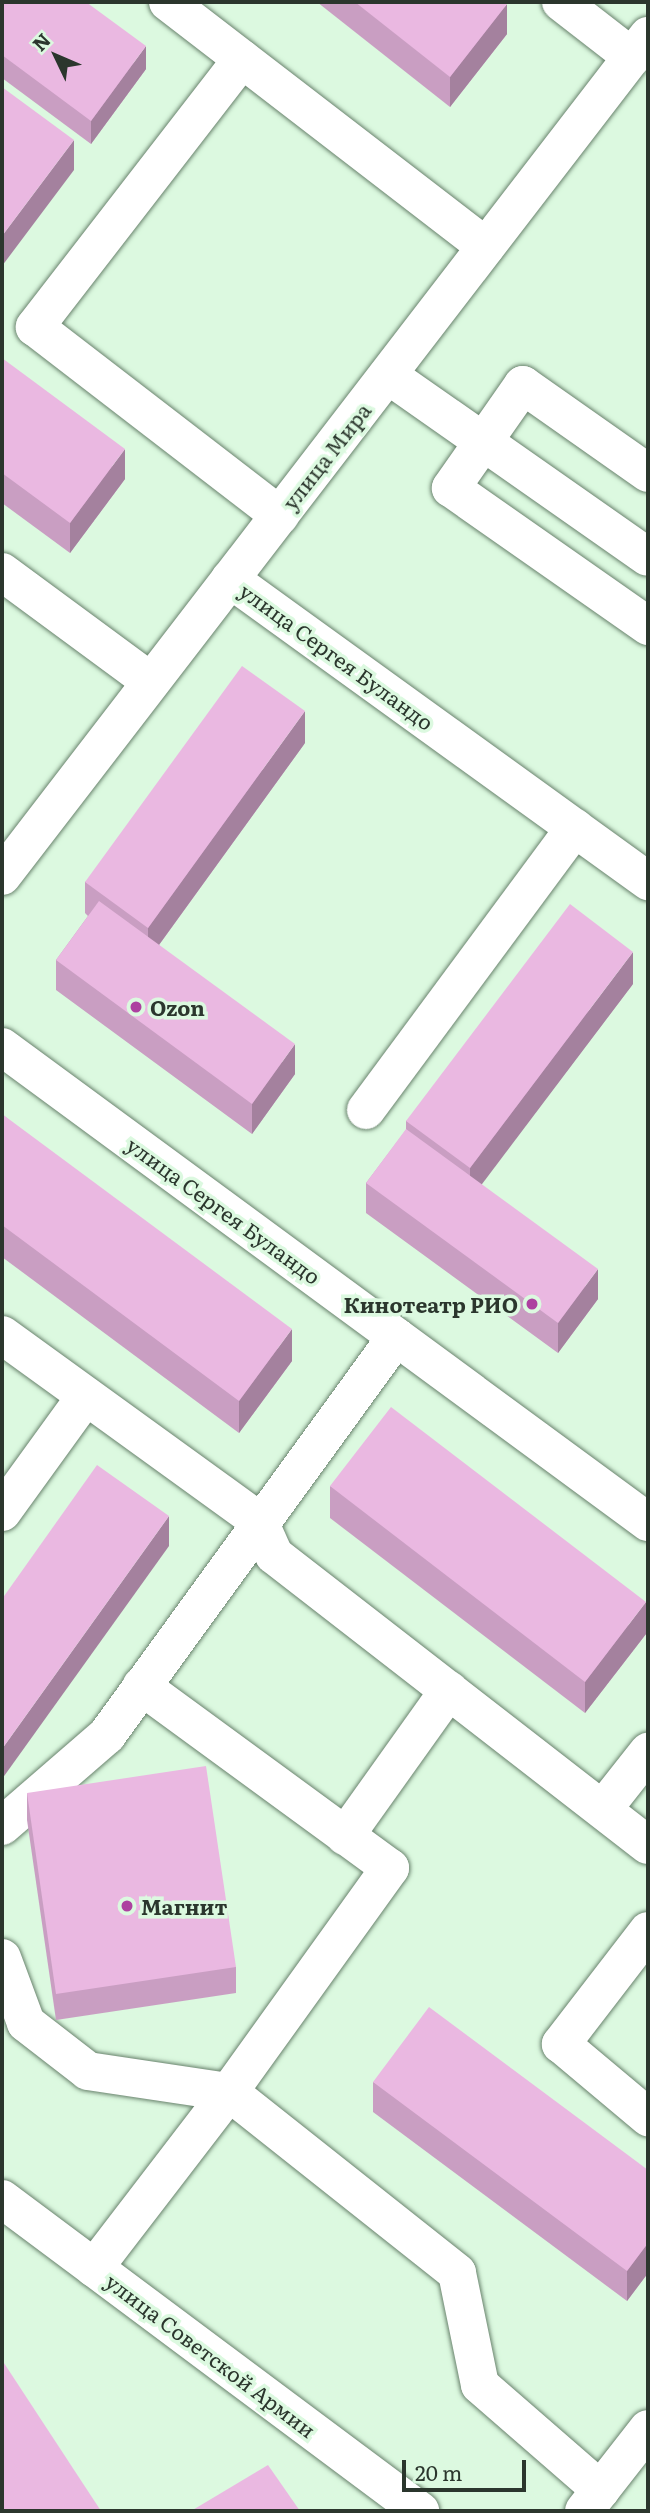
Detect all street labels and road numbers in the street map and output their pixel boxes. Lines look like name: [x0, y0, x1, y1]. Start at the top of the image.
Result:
street label: улица Мира: [277, 398, 375, 514]
street label: улица Сергея Буландо: [235, 577, 439, 735]
street label: улица Сергея Буландо: [122, 1131, 326, 1289]
street label: улица Советской Армии: [101, 2268, 321, 2442]

